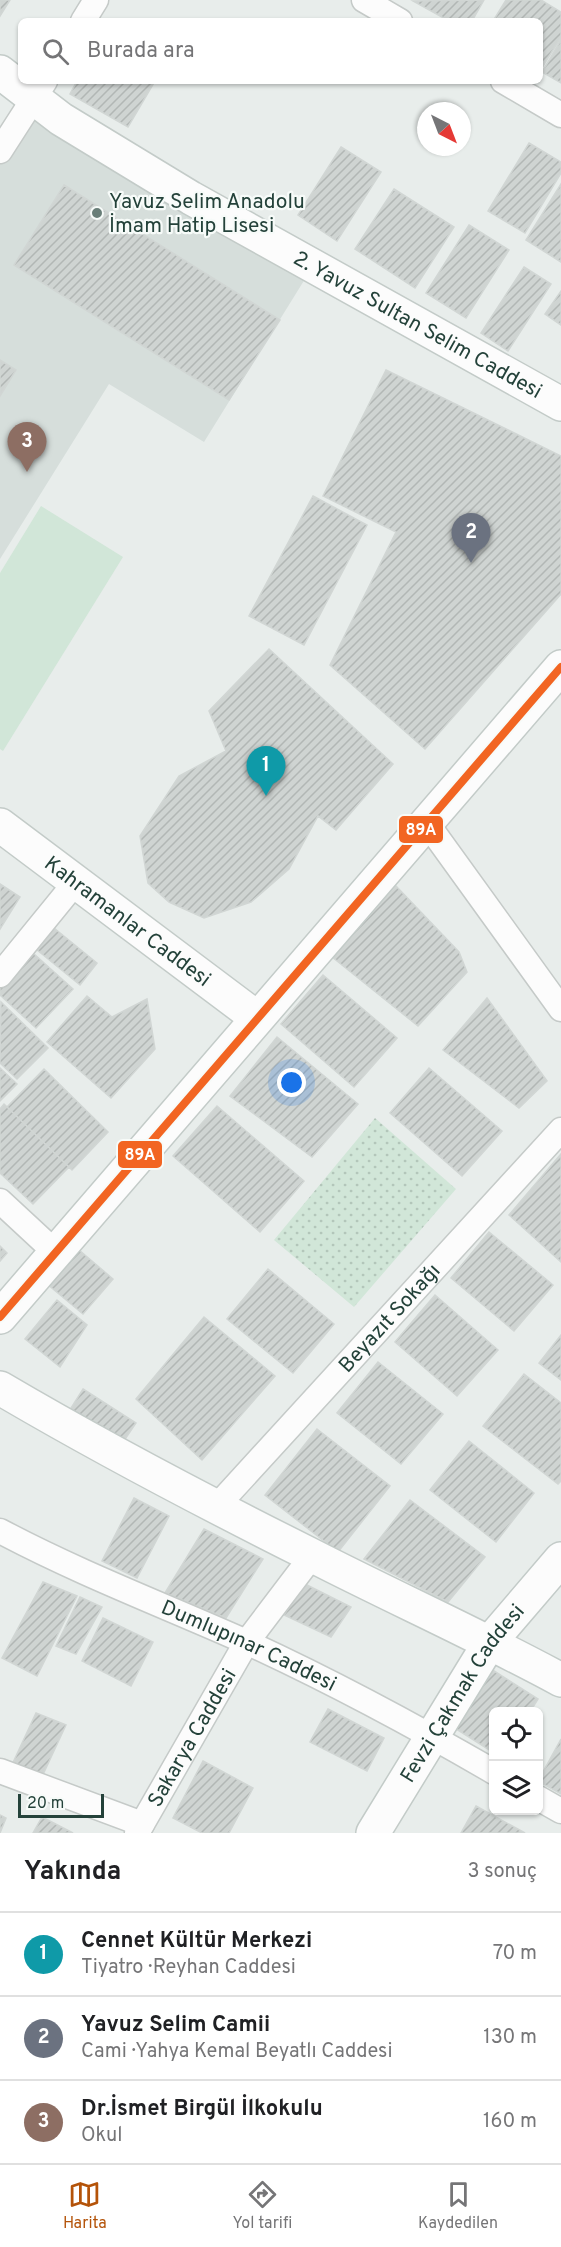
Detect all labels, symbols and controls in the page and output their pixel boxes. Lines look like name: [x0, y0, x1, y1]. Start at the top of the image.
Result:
search box: [18, 18, 543, 84]
icon: search: [39, 35, 72, 68]
text: Burada ara: [87, 38, 195, 65]
north arrow: [417, 102, 471, 156]
place label: Yavuz Selim Anadolu İmam Hatip Lisesi: [109, 189, 305, 240]
marker: Yavuz Selim Anadolu İmam Hatip Lisesi: [90, 206, 104, 220]
street label: 2. Yavuz Sultan Selim Caddesi: [288, 246, 546, 406]
pin: 3: [8, 422, 46, 472]
pin: 2: [452, 514, 490, 563]
pin: 1: [246, 746, 286, 796]
line badge: 89A: [398, 815, 444, 844]
text: 89A: [406, 821, 436, 841]
street label: Kahramanlar Caddesi: [38, 851, 216, 994]
your location: [277, 1068, 306, 1097]
line badge: 89A: [117, 1140, 163, 1169]
text: 89A: [125, 1146, 155, 1166]
street label: Beyazıt Sokağı: [333, 1259, 447, 1379]
street label: Dumlupınar Caddesi: [157, 1595, 341, 1699]
street label: Fevzi Çakmak Caddesi: [395, 1599, 531, 1788]
street label: Sakarya Caddesi: [143, 1664, 243, 1813]
map controls: [489, 1707, 543, 1815]
button: locate: [489, 1707, 543, 1761]
button: layers: [489, 1761, 543, 1815]
scale bar: [18, 1791, 104, 1818]
text: 20 m: [27, 1794, 64, 1814]
text: Yakında: [24, 1856, 121, 1889]
text: 3 sonuç: [468, 1859, 537, 1885]
text: Cennet Kültür Merkezi: [81, 1928, 312, 1955]
text: 1: [40, 1941, 48, 1967]
text: 70 m: [493, 1941, 537, 1967]
text: Tiyatro · Reyhan Caddesi: [81, 1955, 296, 1981]
text: Yavuz Selim Camii: [81, 2012, 270, 2039]
text: 2: [37, 2025, 50, 2051]
text: 130 m: [483, 2025, 537, 2051]
text: Cami · Yahya Kemal Beyatlı Caddesi: [81, 2039, 393, 2065]
text: Dr.İsmet Birgül İlkokulu: [81, 2096, 323, 2123]
text: 3: [38, 2109, 50, 2135]
text: 160 m: [483, 2109, 537, 2135]
text: Okul: [81, 2123, 122, 2149]
tab: Harita: [63, 2178, 107, 2234]
tab: Yol tarifi: [233, 2178, 292, 2234]
tab: Kaydedilen: [418, 2178, 498, 2234]

